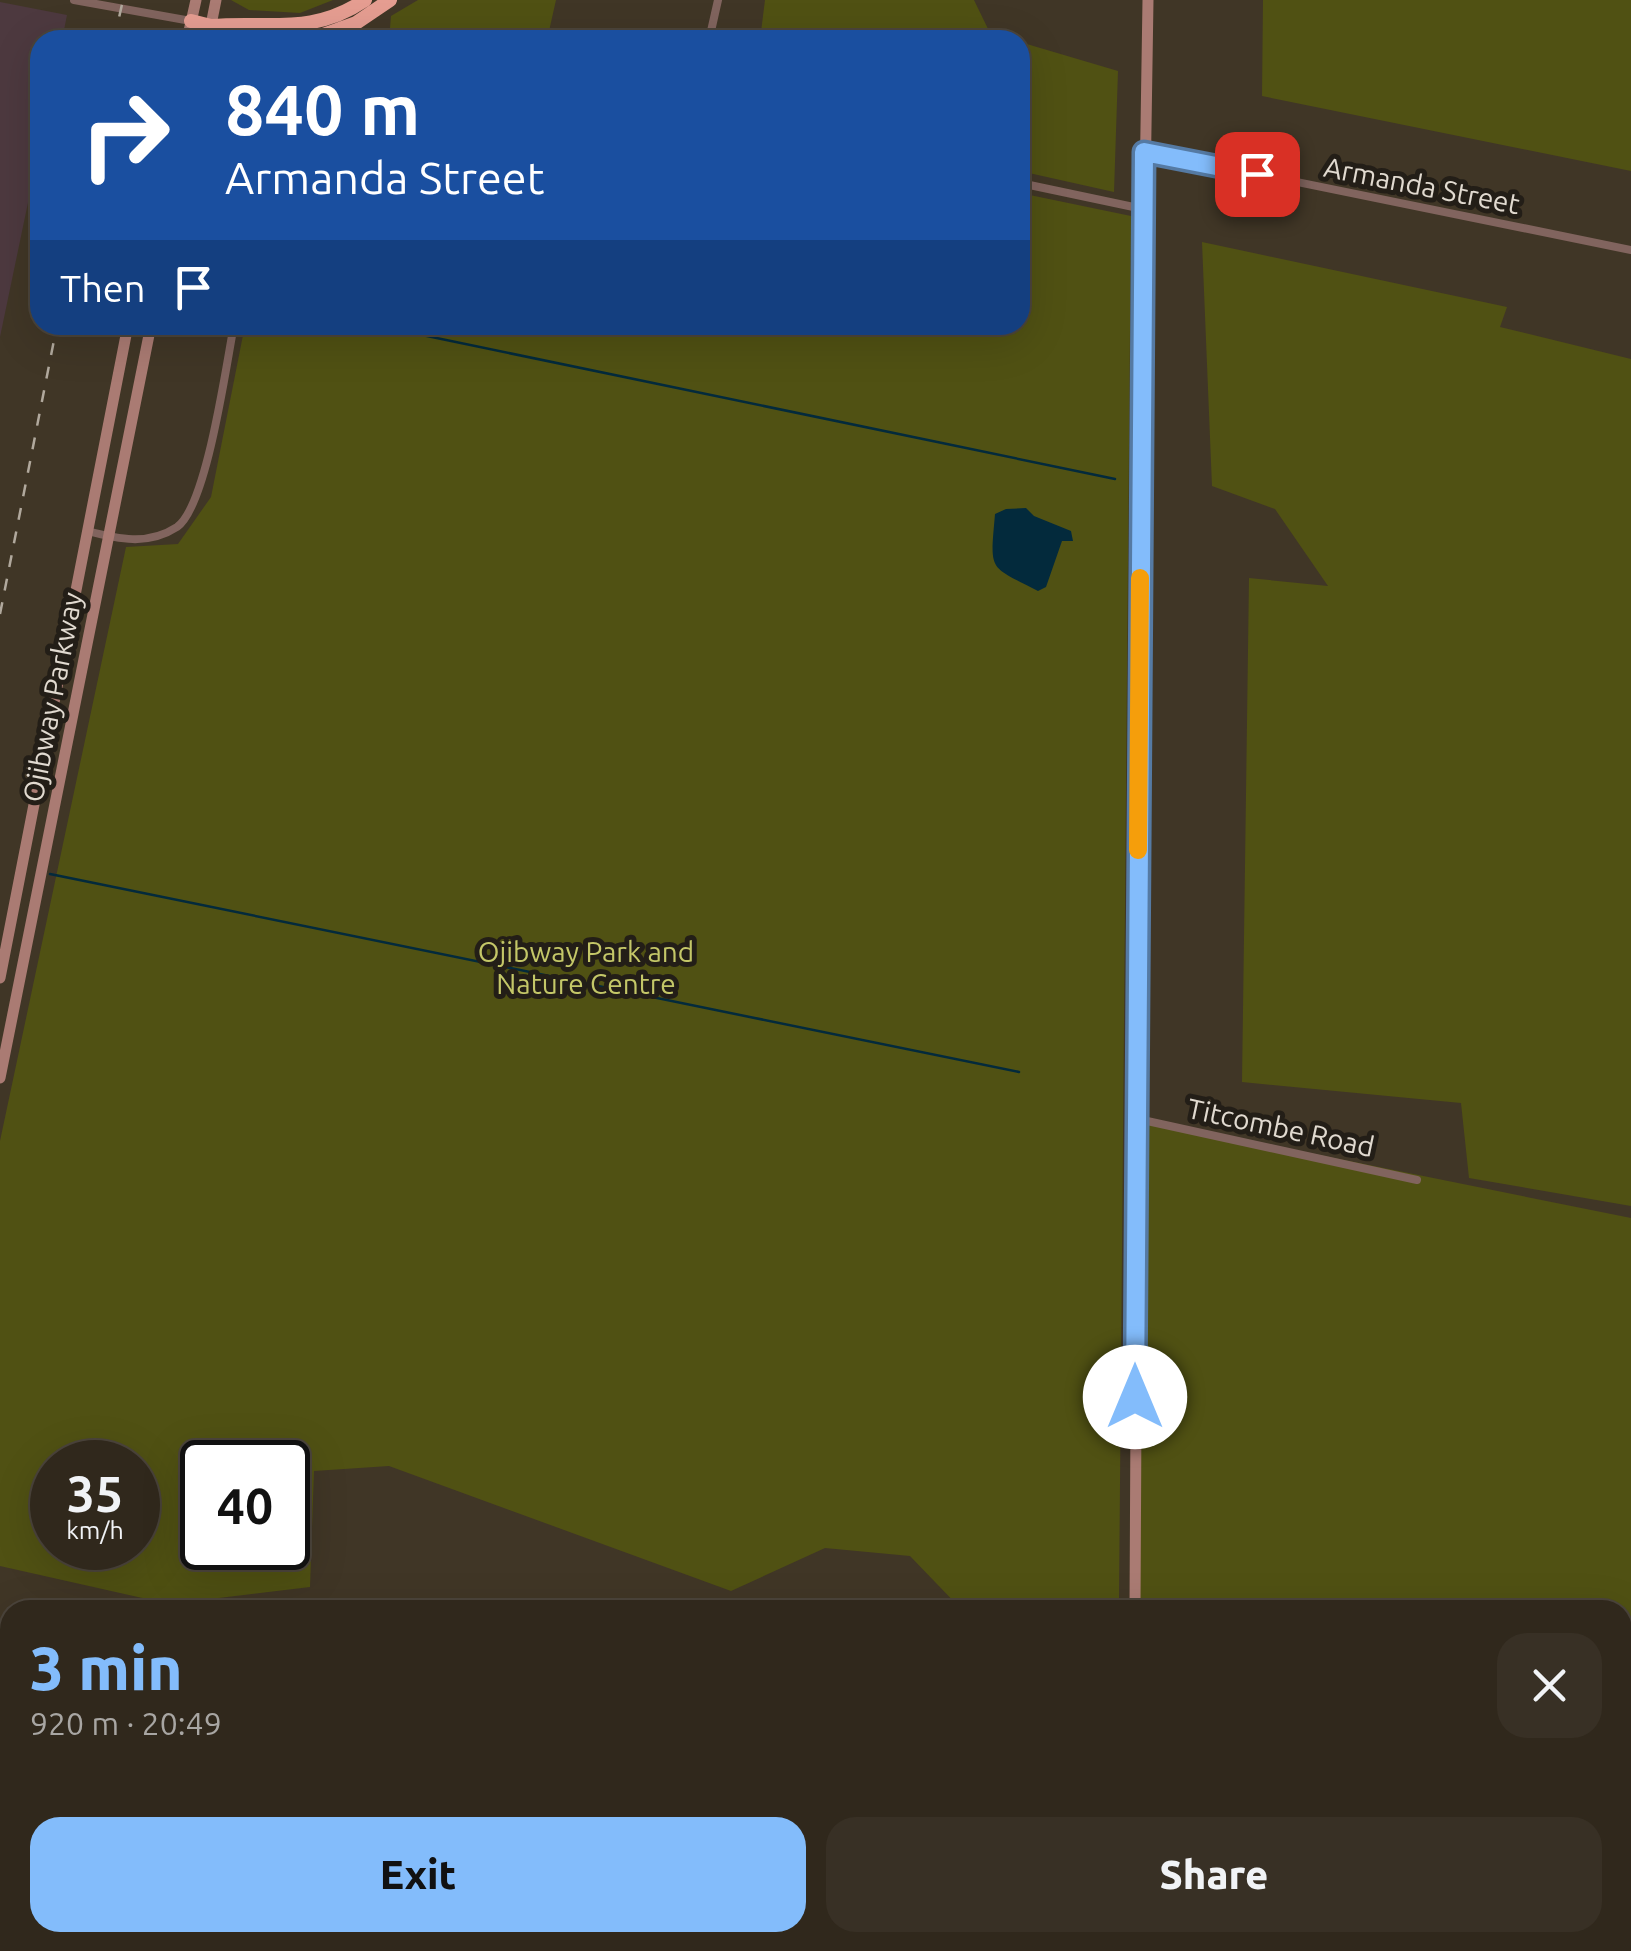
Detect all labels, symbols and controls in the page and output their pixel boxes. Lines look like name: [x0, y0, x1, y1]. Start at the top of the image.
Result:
icon: right: [60, 70, 190, 200]
text: 840 m: [225, 70, 420, 148]
pin: [1215, 132, 1300, 217]
icon: arrive: [1230, 147, 1285, 202]
street label: Armanda Street: [1322, 151, 1522, 219]
text: Armanda Street: [225, 152, 544, 203]
icon: arrive: [166, 260, 221, 315]
text: Then: [60, 267, 146, 309]
street label: Ojibway Parkway: [16, 590, 88, 804]
park label: Ojibway Park and Nature Centre: [478, 936, 694, 999]
street label: Titcombe Road: [1185, 1092, 1377, 1162]
position arrow: [1083, 1345, 1187, 1449]
speed limit sign: 40: [180, 1440, 310, 1570]
text: 35: [67, 1465, 123, 1521]
text: km/h: [66, 1516, 124, 1544]
button: close: [1497, 1633, 1602, 1738]
text: 3 min: [30, 1634, 183, 1701]
text: 920 m · 20:49: [30, 1705, 222, 1741]
button: Exit: [30, 1817, 806, 1932]
button: Share: [826, 1817, 1602, 1932]

